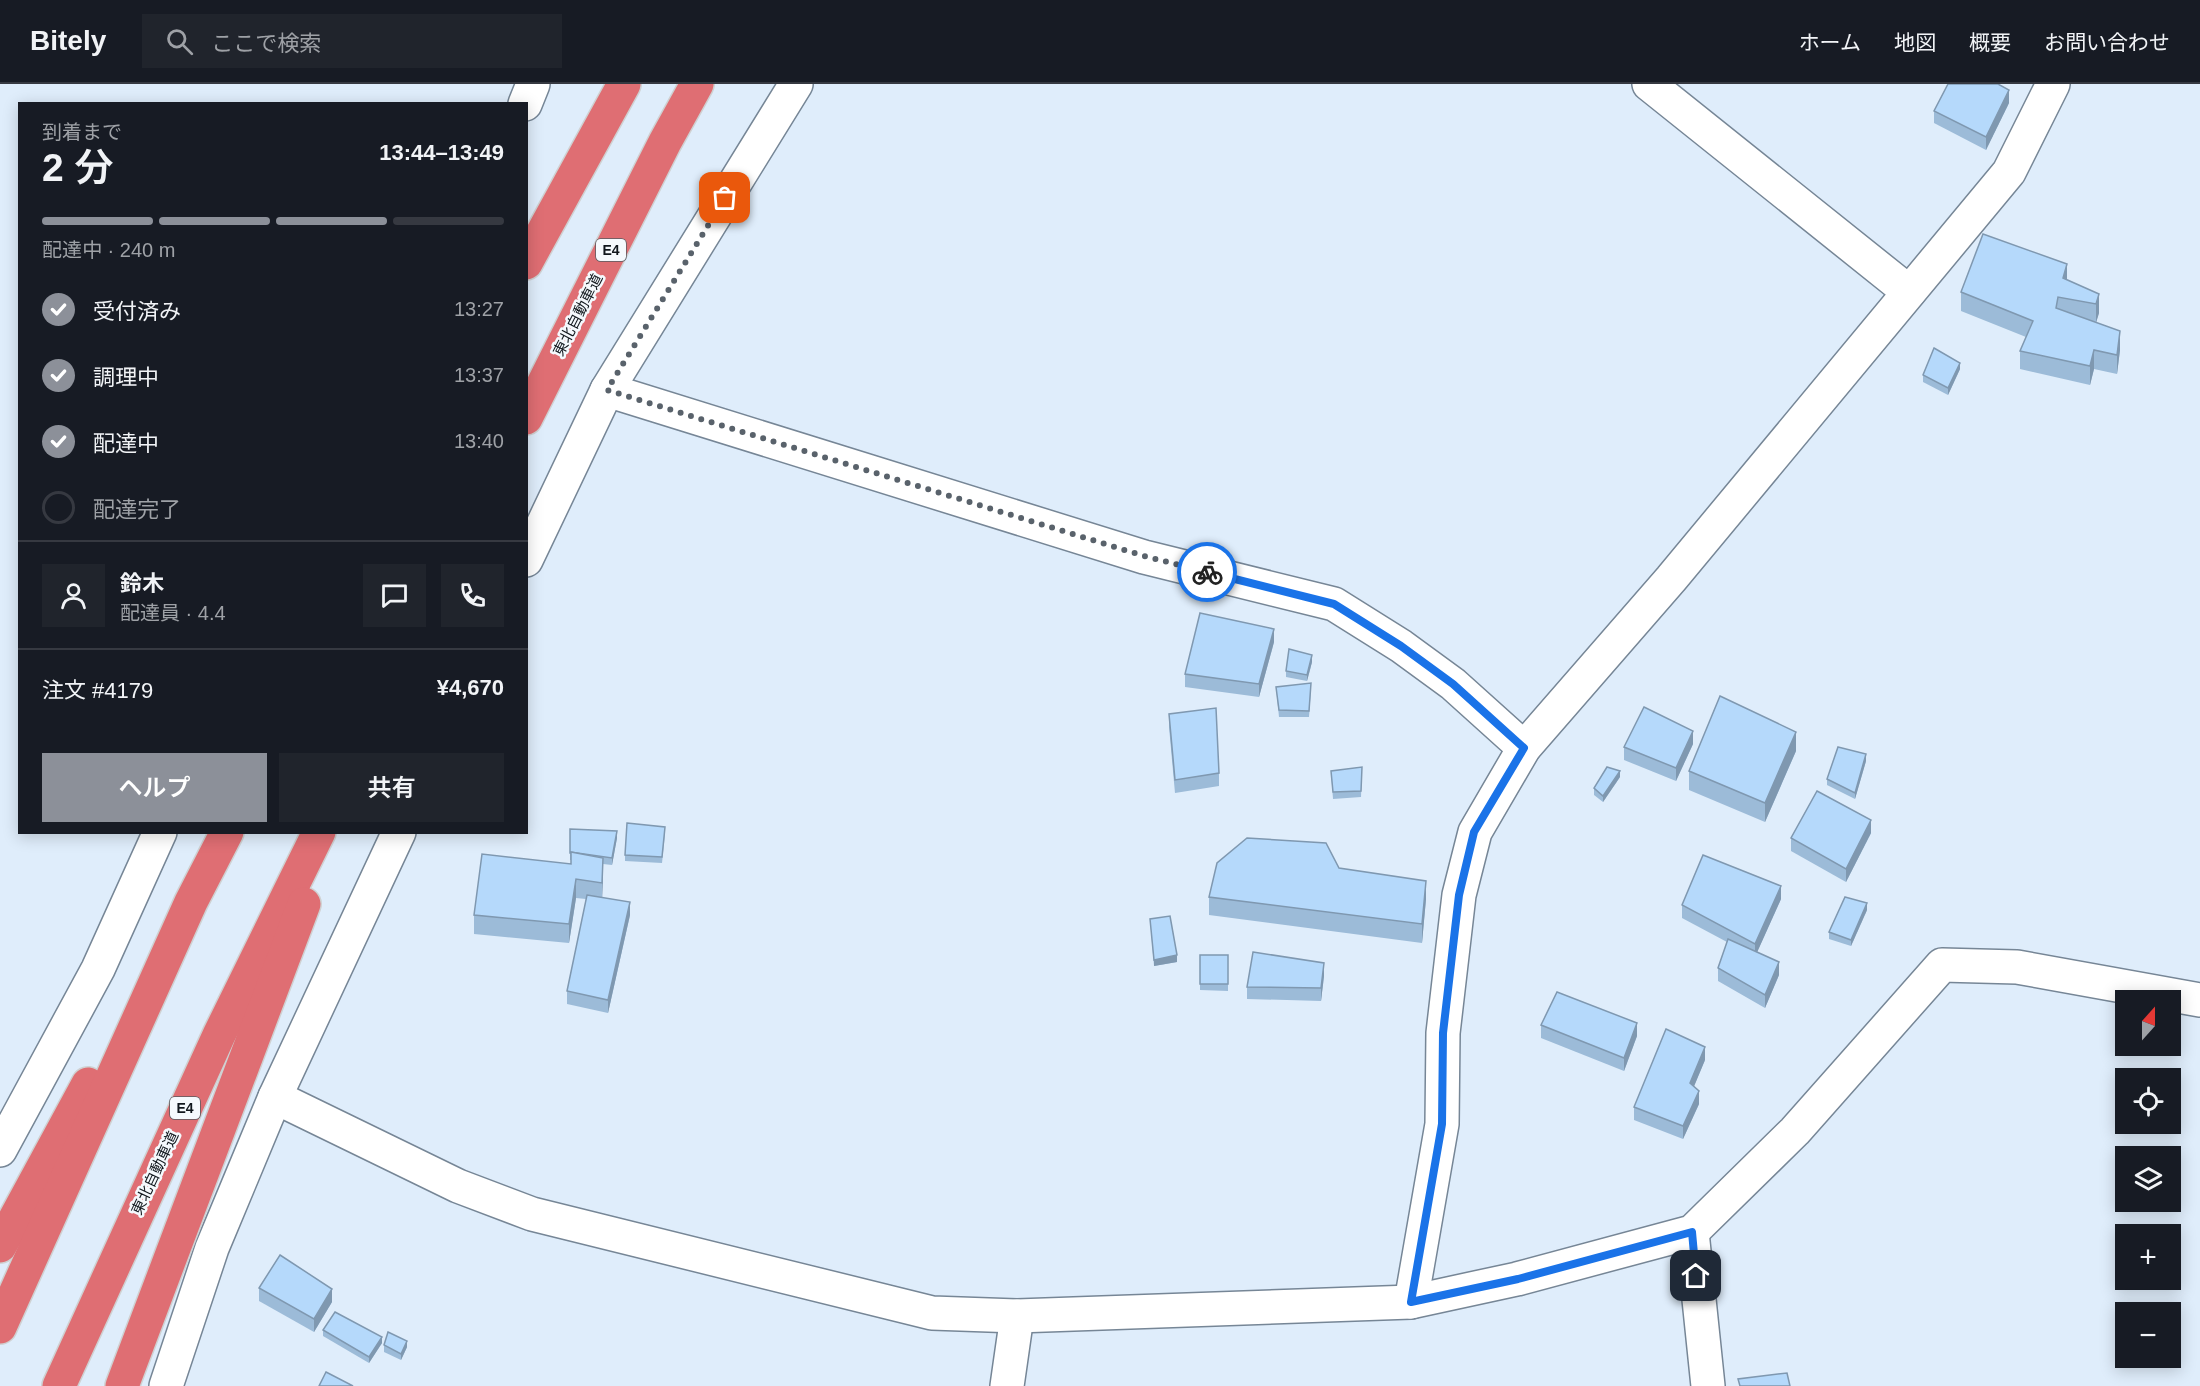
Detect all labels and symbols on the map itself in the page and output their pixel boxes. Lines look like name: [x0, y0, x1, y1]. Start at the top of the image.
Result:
pin: [699, 172, 750, 223]
road number: E4: [596, 239, 626, 261]
street label: 東北自動車道: [550, 271, 606, 359]
courier: [1177, 542, 1237, 602]
north arrow: [2115, 990, 2181, 1056]
road number: E4: [170, 1097, 200, 1119]
street label: 東北自動車道: [128, 1128, 181, 1217]
pin: [1670, 1250, 1721, 1301]

